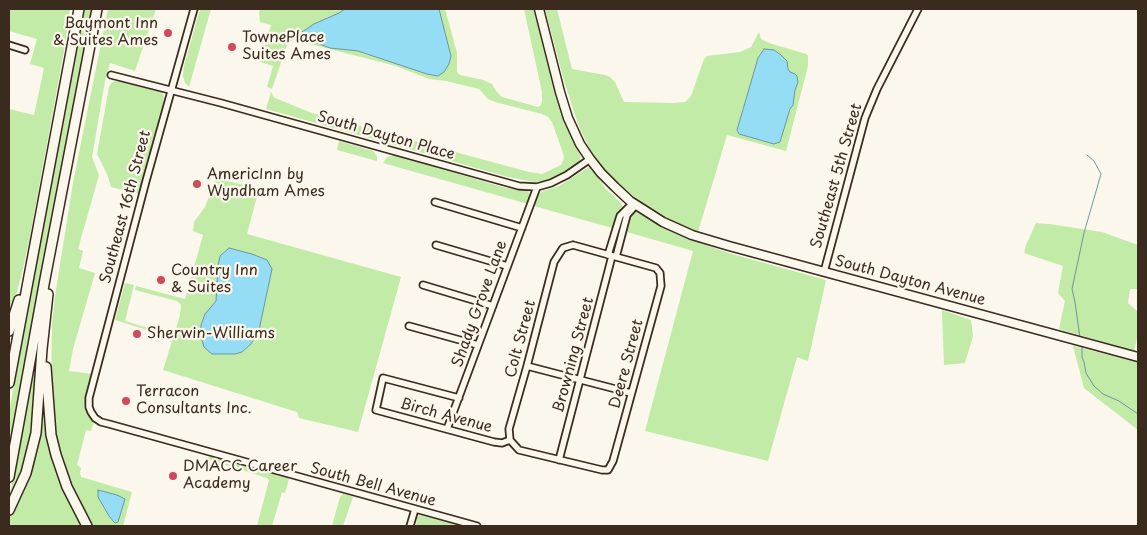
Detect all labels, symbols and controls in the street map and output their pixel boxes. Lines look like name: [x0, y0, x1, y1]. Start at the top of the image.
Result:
place label: Baymont Inn & Suites Ames: [53, 15, 158, 50]
marker: Baymont Inn & Suites Ames: [162, 27, 174, 39]
place label: TownePlace Suites Ames: [242, 29, 331, 64]
marker: TownePlace Suites Ames: [226, 41, 238, 53]
street label: Southeast 5th Street: [808, 101, 866, 251]
street label: South Dayton Place: [315, 108, 457, 164]
street label: Southeast 16th Street: [97, 129, 155, 285]
place label: AmericInn by Wyndham Ames: [207, 166, 325, 201]
marker: AmericInn by Wyndham Ames: [191, 178, 203, 190]
street label: Shady Grove Lane: [449, 238, 511, 370]
street label: South Dayton Avenue: [833, 252, 987, 310]
place label: Country Inn & Suites: [171, 262, 258, 297]
marker: Country Inn & Suites: [155, 274, 167, 286]
street label: Browning Street: [550, 295, 598, 415]
street label: Colt Street: [502, 298, 540, 380]
street label: Deere Street: [606, 317, 648, 411]
place label: Sherwin-Williams: [147, 325, 275, 343]
marker: Sherwin-Williams: [131, 328, 143, 340]
place label: Terracon Consultants Inc.: [136, 383, 252, 418]
marker: Terracon Consultants Inc.: [120, 395, 132, 407]
street label: Birch Avenue: [398, 395, 494, 437]
place label: DMACC Career Academy: [183, 458, 297, 493]
street label: South Bell Avenue: [308, 460, 438, 510]
marker: DMACC Career Academy: [167, 470, 179, 482]

